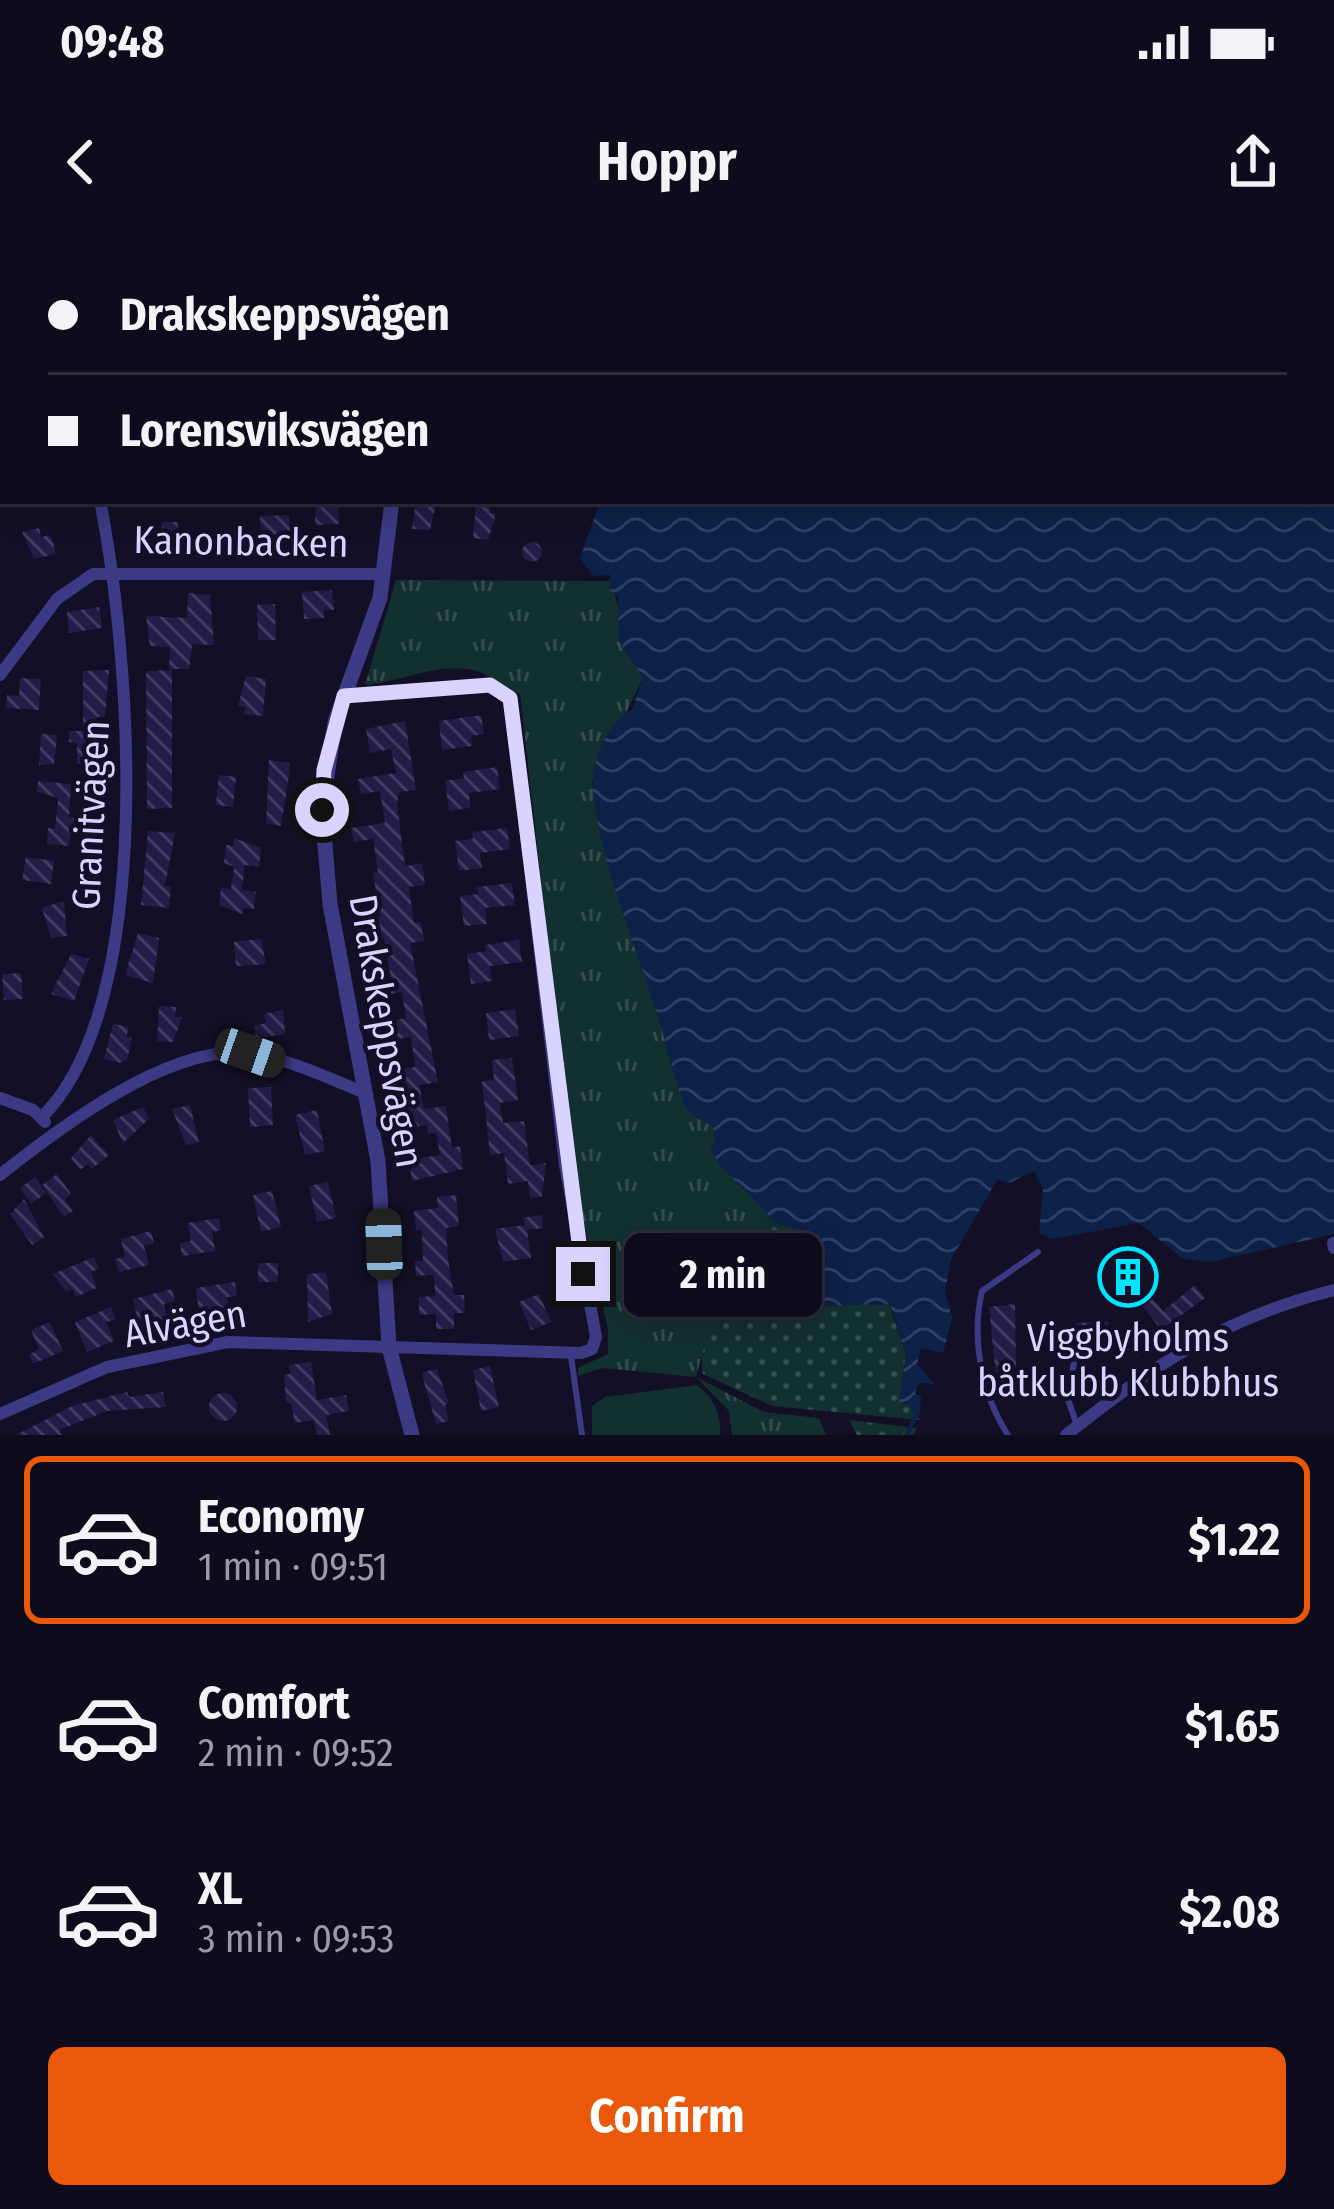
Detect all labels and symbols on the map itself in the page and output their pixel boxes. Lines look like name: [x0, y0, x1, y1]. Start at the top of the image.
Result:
street label: Kanonbacken: [133, 517, 349, 567]
street label: Granitvägen: [63, 719, 119, 911]
route start: [295, 783, 349, 837]
street label: Drakskeppsvägen: [339, 891, 433, 1171]
car: [210, 1024, 290, 1082]
car: [365, 1207, 403, 1281]
callout: 2 min: [625, 1232, 823, 1316]
building icon: Viggbyholms båtklubb Klubbhus: [1097, 1246, 1159, 1308]
route end: [556, 1247, 610, 1301]
street label: Alvägen: [120, 1291, 250, 1357]
place label: Viggbyholms båtklubb Klubbhus: [977, 1315, 1279, 1406]

